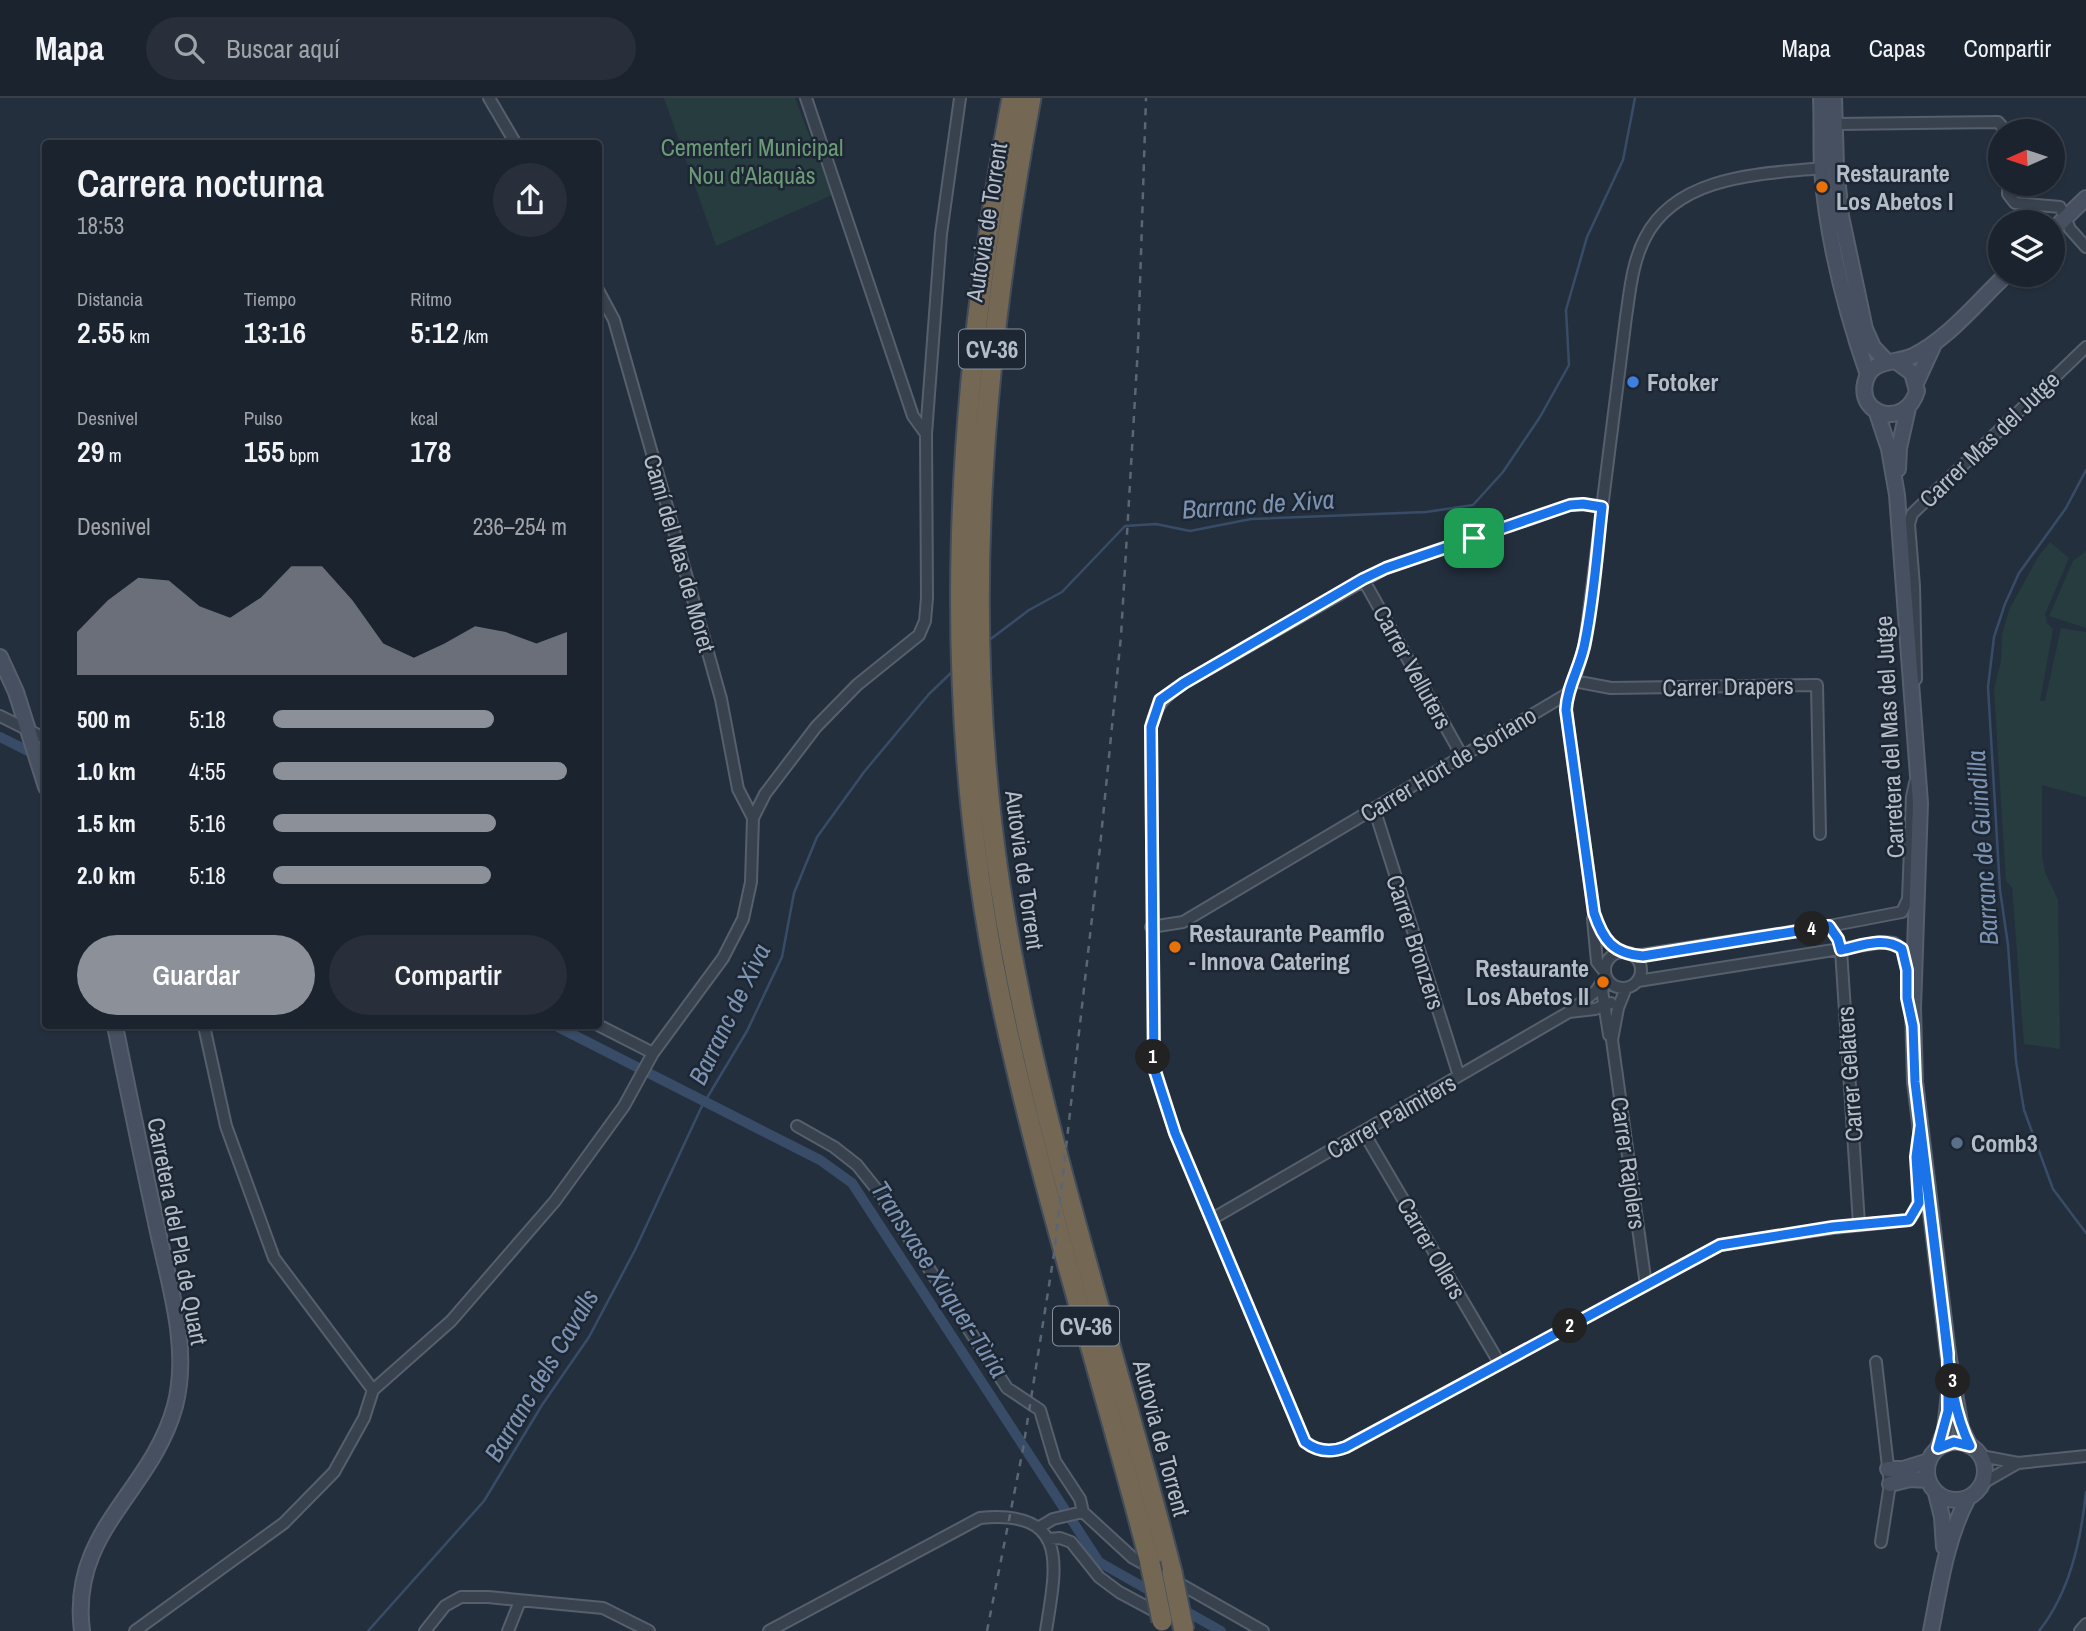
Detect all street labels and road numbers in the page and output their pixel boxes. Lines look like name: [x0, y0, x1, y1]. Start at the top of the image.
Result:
street label: Autovia de Torrent: [957, 140, 1014, 305]
road number: CV-36: [959, 330, 1025, 368]
street label: Carrer Mas del Jutge: [1912, 364, 2066, 514]
street label: Camí del Mas de Moret: [636, 450, 724, 656]
street label: Carrer Velluters: [1366, 599, 1460, 735]
street label: Carretera del Mas del Jutge: [1867, 615, 1911, 859]
street label: Carrer Drapers: [1662, 669, 1794, 703]
street label: Carrer Hort de Soriano: [1354, 699, 1542, 829]
street label: Autovia de Torrent: [998, 787, 1052, 952]
street label: Carrer Bronzers: [1379, 870, 1453, 1014]
street label: Carrer Gelaters: [1828, 1005, 1870, 1143]
street label: Carrer Palmiters: [1320, 1066, 1462, 1166]
street label: Carrer Rajolers: [1604, 1095, 1654, 1231]
street label: Carretera del Pla de Quart: [140, 1115, 216, 1348]
street label: Carrer Ollers: [1390, 1191, 1474, 1305]
road number: CV-36: [1053, 1306, 1119, 1345]
street label: Autovia de Torrent: [1126, 1355, 1198, 1520]

